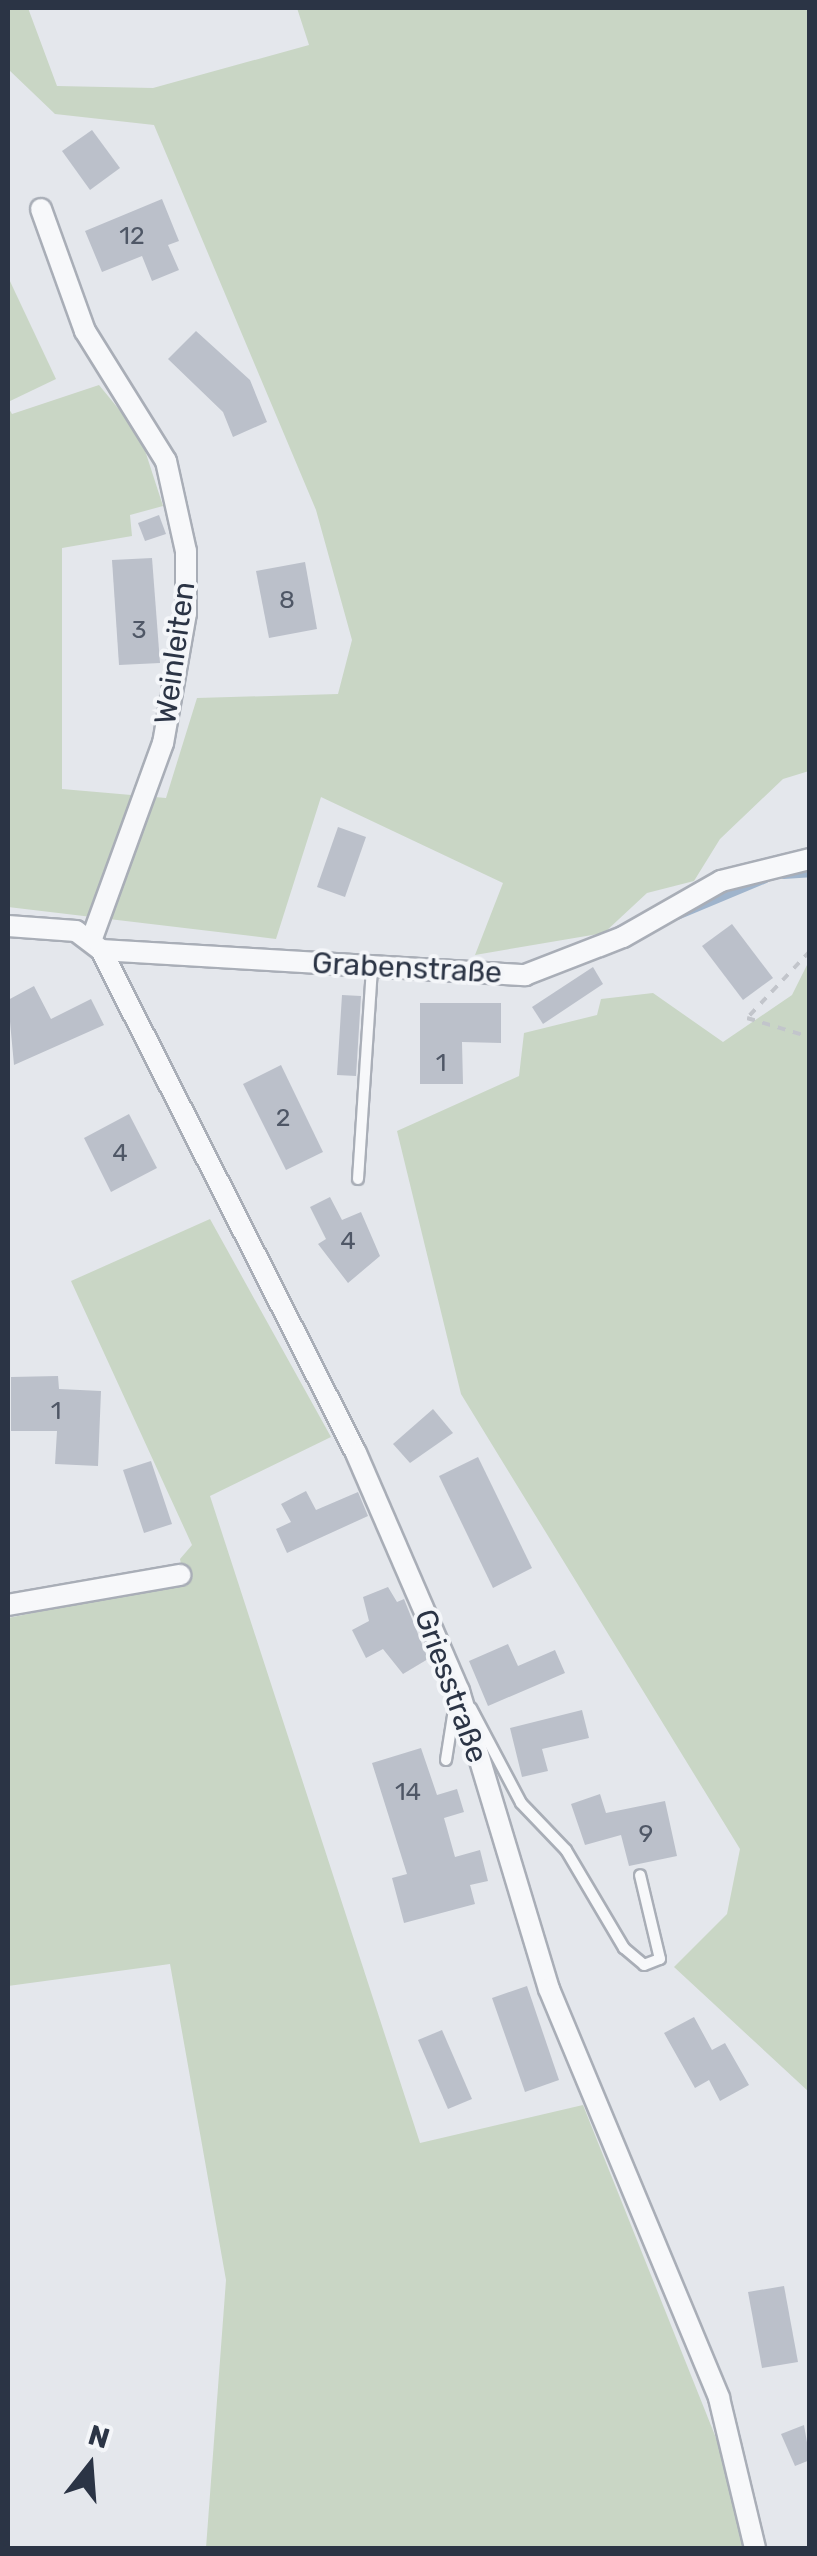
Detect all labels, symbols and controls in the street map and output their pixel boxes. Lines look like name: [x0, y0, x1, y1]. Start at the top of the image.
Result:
house number: 12: [119, 221, 145, 251]
street label: Weinleiten: [147, 579, 203, 727]
house number: 8: [279, 585, 295, 615]
house number: 3: [131, 615, 147, 645]
street label: Grabenstraße: [311, 945, 503, 991]
house number: 1: [436, 1048, 446, 1078]
house number: 2: [276, 1103, 290, 1133]
house number: 4: [112, 1138, 128, 1168]
house number: 4: [340, 1226, 356, 1256]
house number: 1: [51, 1396, 61, 1426]
street label: Griesstraße: [407, 1604, 495, 1768]
house number: 14: [395, 1777, 421, 1807]
house number: 9: [639, 1819, 653, 1849]
north arrow: [40, 2416, 140, 2516]
text: N: [84, 2418, 113, 2456]

